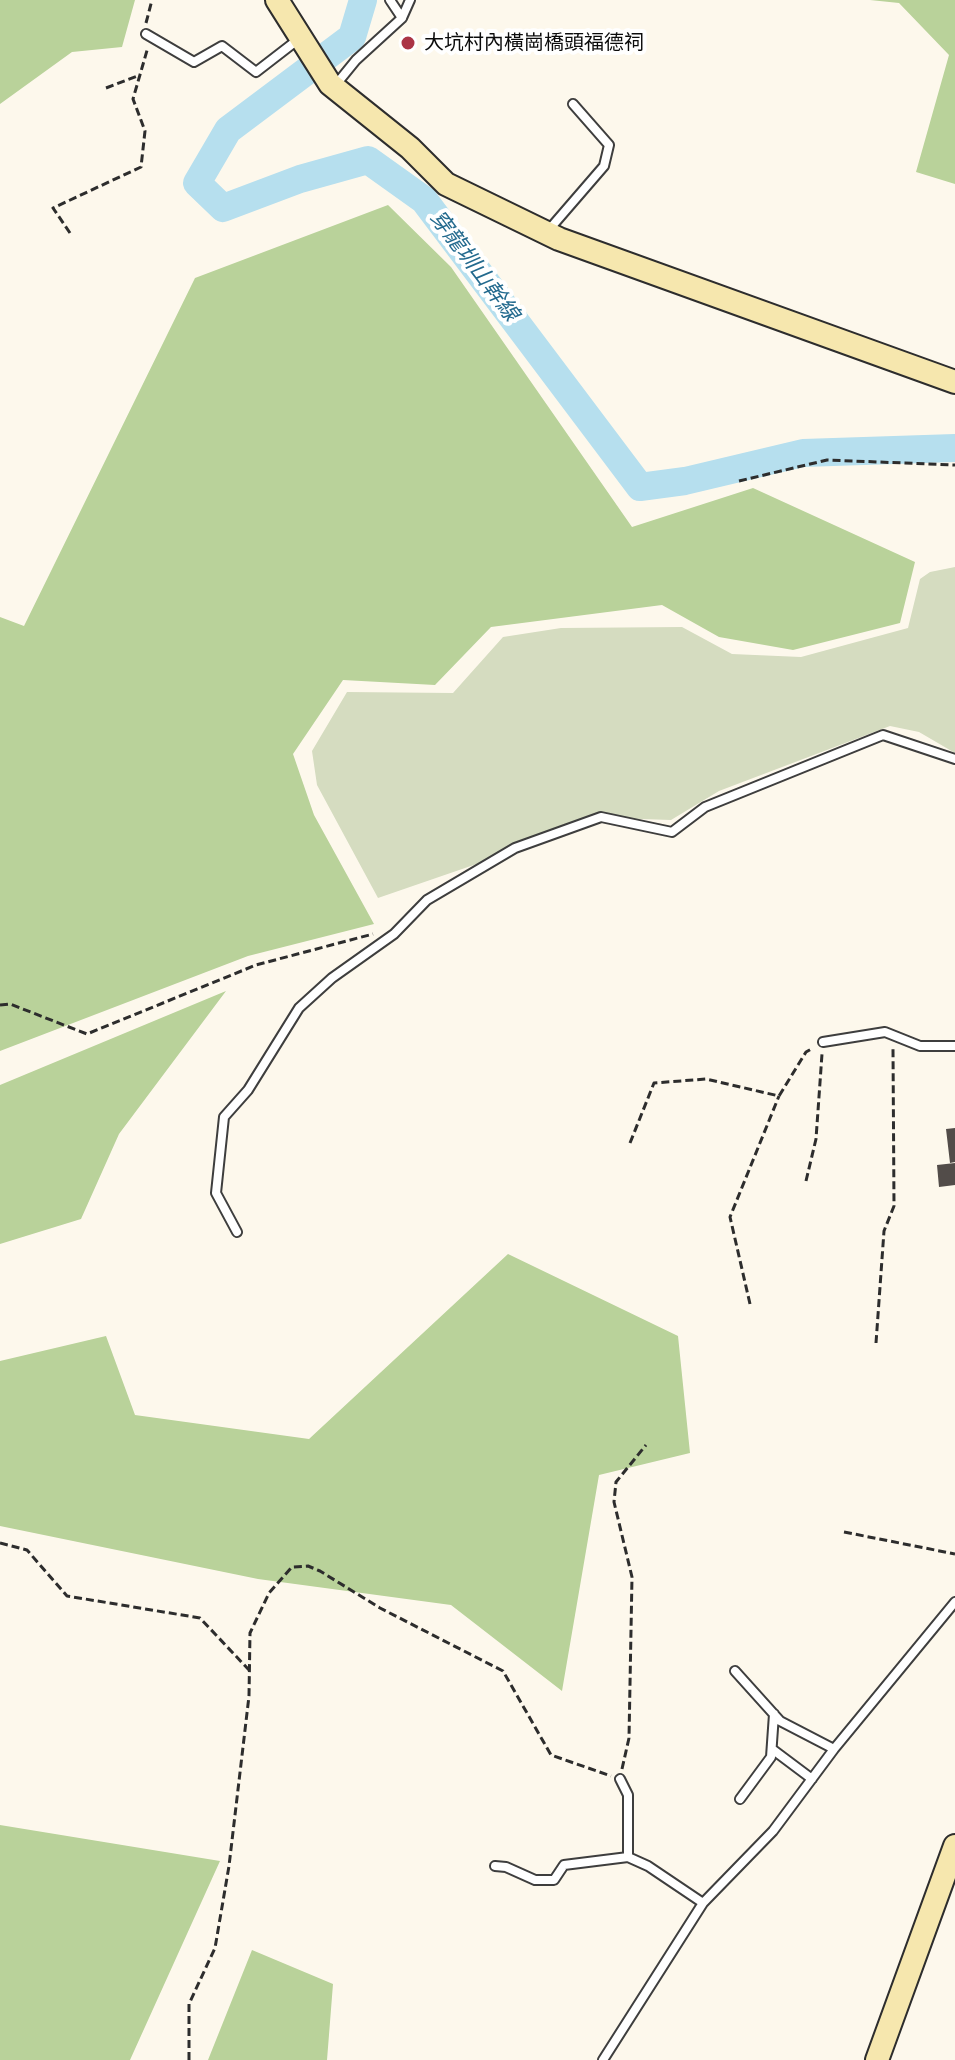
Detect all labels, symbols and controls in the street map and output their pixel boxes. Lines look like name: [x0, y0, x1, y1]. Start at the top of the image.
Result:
place label: 大坑村內橫崗橋頭福德祠: [424, 31, 644, 55]
marker: 大坑村內橫崗橋頭福德祠: [399, 34, 417, 52]
water label: 穿龍圳山幹線: [424, 205, 524, 327]

